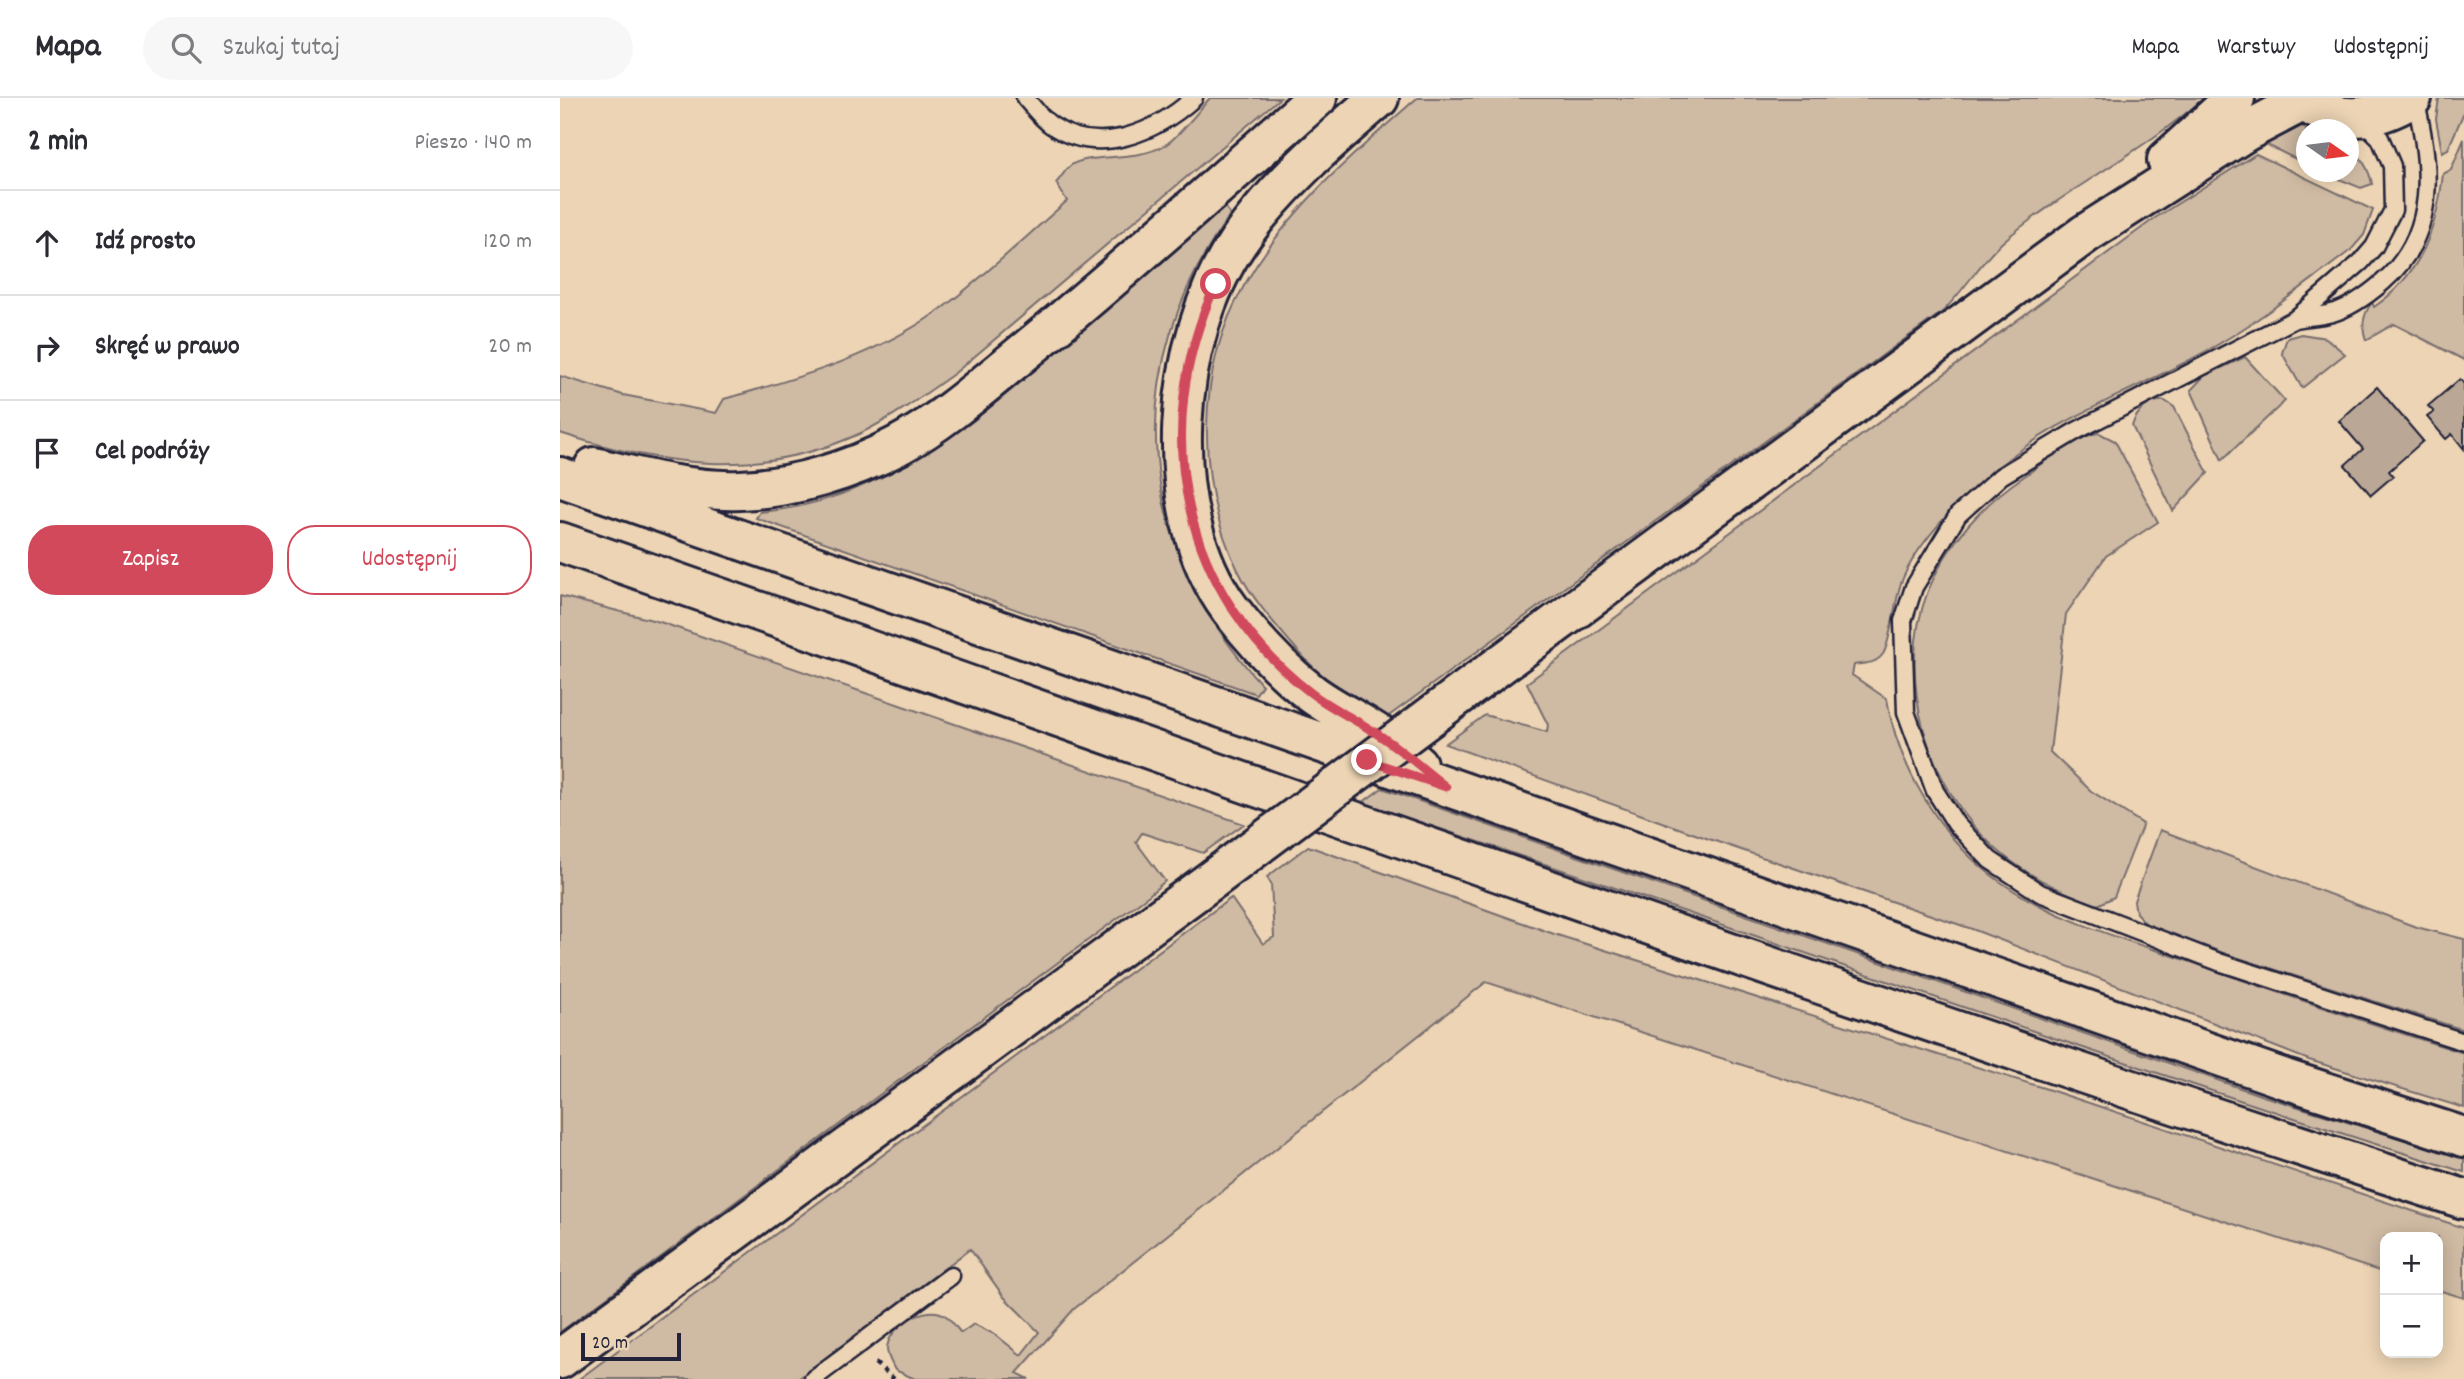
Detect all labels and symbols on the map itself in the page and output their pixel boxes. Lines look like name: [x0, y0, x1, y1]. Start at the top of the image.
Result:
north arrow: [2296, 119, 2359, 182]
route start: [1200, 268, 1231, 299]
route end: [1351, 744, 1382, 775]
scale bar: [581, 1330, 681, 1362]

